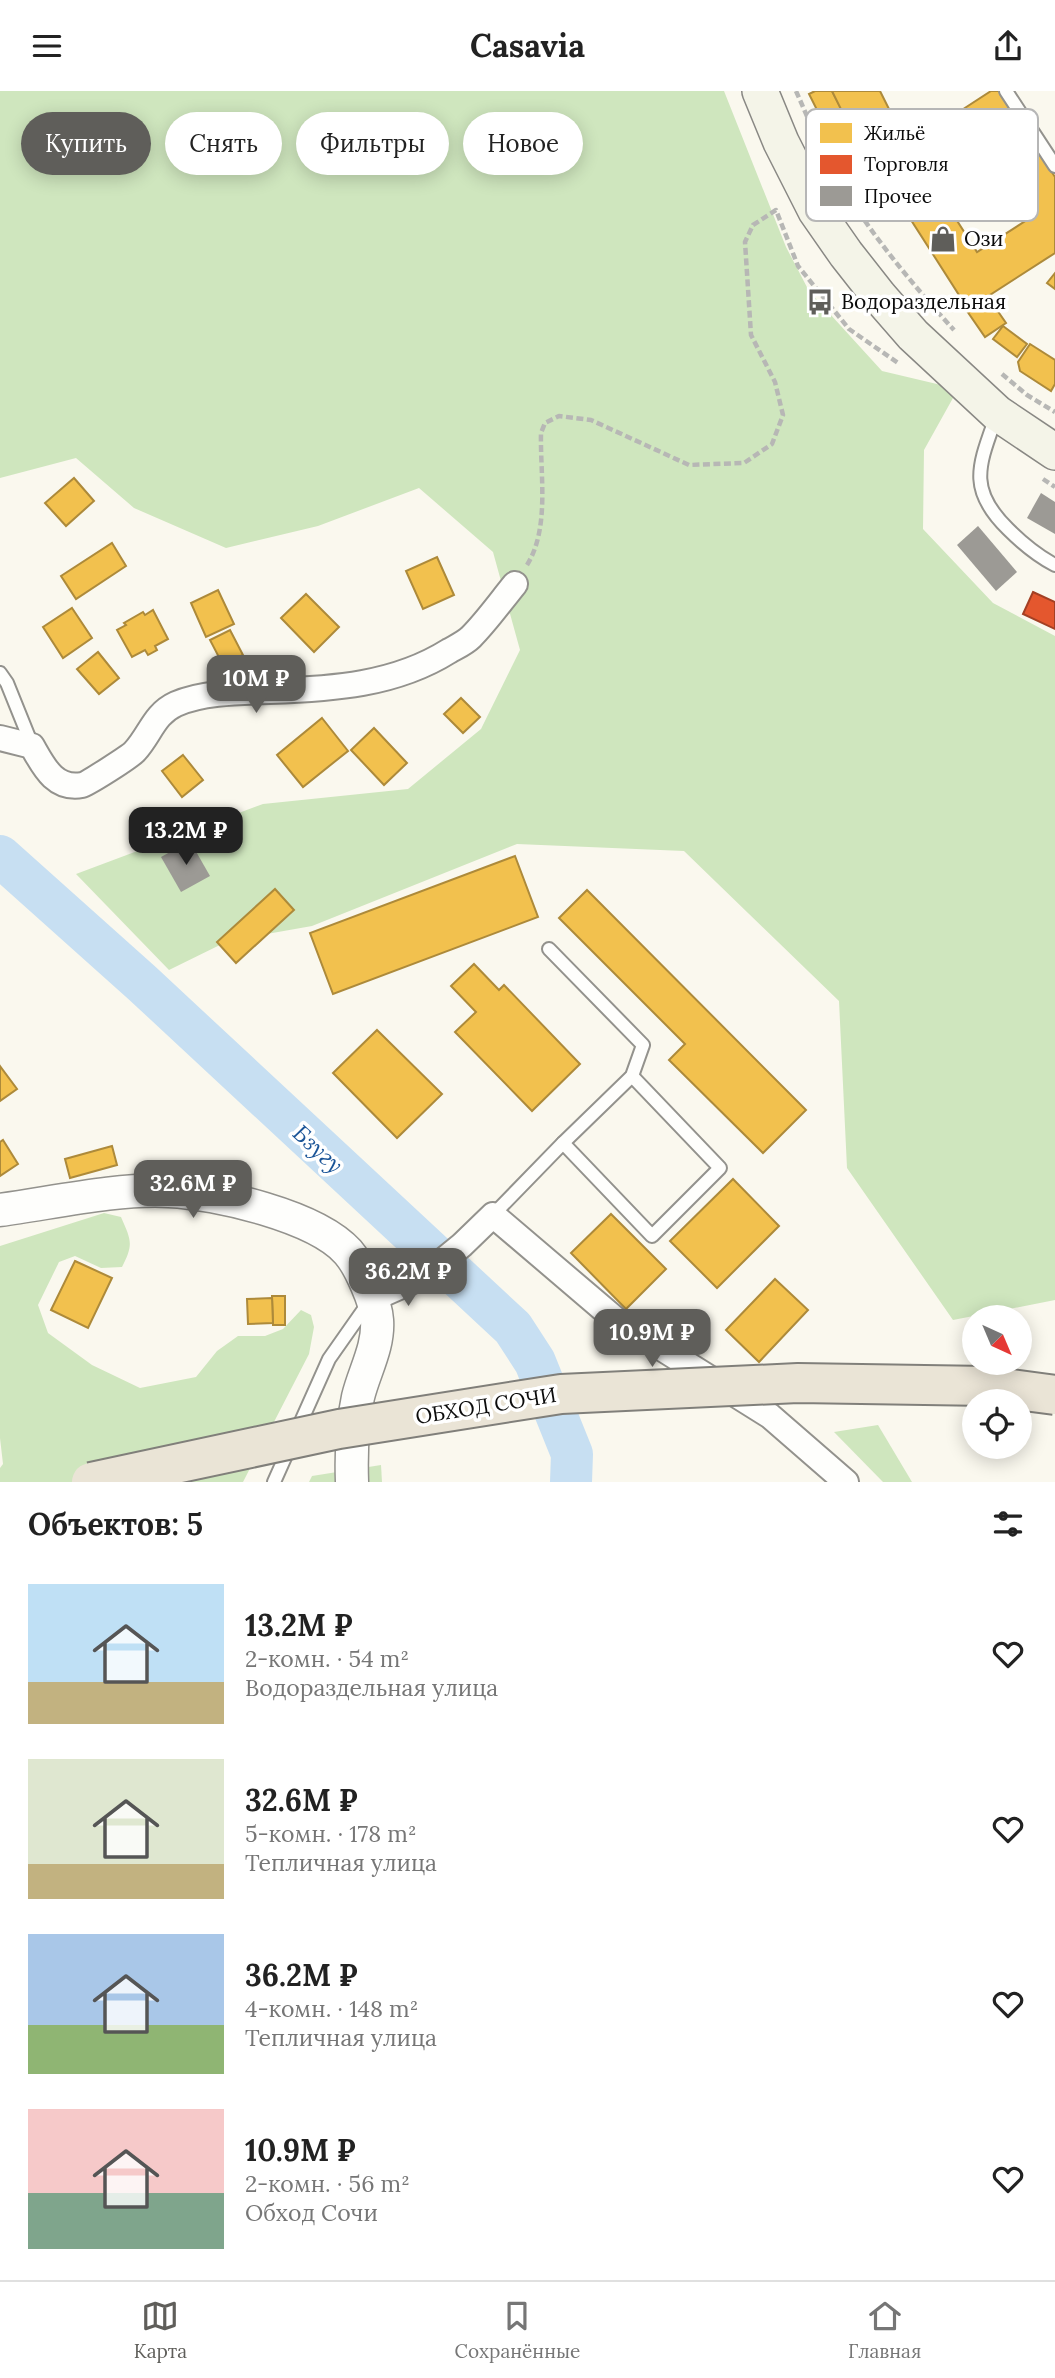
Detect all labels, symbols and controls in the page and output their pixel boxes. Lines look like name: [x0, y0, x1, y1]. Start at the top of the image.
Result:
text: Casavia: [470, 25, 585, 66]
icon: menu: [28, 27, 66, 65]
icon: share: [989, 27, 1027, 65]
legend: [806, 109, 1038, 221]
chip: Купить: [21, 112, 151, 175]
chip: Снять: [165, 112, 282, 175]
chip: Фильтры: [296, 112, 449, 175]
chip: Новое: [463, 112, 583, 175]
text: Жильё: [864, 121, 925, 145]
text: Торговля: [864, 152, 949, 176]
text: Прочее: [864, 184, 932, 208]
shop icon: Ози: [928, 224, 958, 254]
place label: Ози: [964, 225, 1003, 252]
bus stop icon: Водораздельная: [805, 287, 835, 317]
place label: Водораздельная: [841, 288, 1006, 315]
pin: 10M ₽: [207, 655, 305, 715]
text: 10M ₽: [223, 663, 289, 692]
pin: 13.2M ₽: [121, 807, 251, 867]
text: 13.2M ₽: [145, 815, 227, 844]
water label: Бзугу: [287, 1118, 349, 1179]
pin: 32.6M ₽: [128, 1161, 258, 1220]
text: 32.6M ₽: [150, 1168, 236, 1197]
pin: 36.2M ₽: [343, 1249, 473, 1308]
text: 36.2M ₽: [365, 1256, 451, 1285]
north arrow: [962, 1305, 1032, 1375]
map controls: [962, 1305, 1032, 1459]
pin: 10.9M ₽: [587, 1309, 717, 1369]
text: 10.9M ₽: [610, 1317, 694, 1346]
street label: ОБХОД СОЧИ: [413, 1381, 558, 1430]
button: locate: [962, 1389, 1032, 1459]
text: Объектов: 5: [28, 1505, 203, 1543]
icon: filters: [989, 1505, 1027, 1543]
text: 13.2M ₽: [245, 1606, 353, 1644]
icon: home: [84, 1612, 168, 1696]
icon: heart: [989, 1635, 1027, 1673]
text: 2-комн. · 54 m²: [245, 1644, 409, 1673]
text: Водораздельная улица: [245, 1673, 498, 1702]
text: 32.6M ₽: [245, 1781, 358, 1819]
icon: home: [84, 1787, 168, 1871]
icon: heart: [989, 1810, 1027, 1848]
text: 5-комн. · 178 m²: [245, 1819, 417, 1848]
text: Тепличная улица: [245, 1848, 437, 1877]
text: 36.2M ₽: [245, 1956, 358, 1994]
icon: home: [84, 1962, 168, 2046]
icon: heart: [989, 1985, 1027, 2023]
text: 4-комн. · 148 m²: [245, 1994, 418, 2023]
text: Тепличная улица: [245, 2023, 437, 2052]
text: 10.9M ₽: [245, 2131, 356, 2169]
icon: home: [84, 2137, 168, 2221]
icon: heart: [989, 2160, 1027, 2198]
text: 2-комн. · 56 m²: [245, 2169, 410, 2198]
text: Обход Сочи: [245, 2198, 378, 2227]
tab: Карта: [134, 2297, 187, 2363]
tab: Сохранённые: [455, 2297, 580, 2363]
tab: Главная: [848, 2297, 921, 2363]

